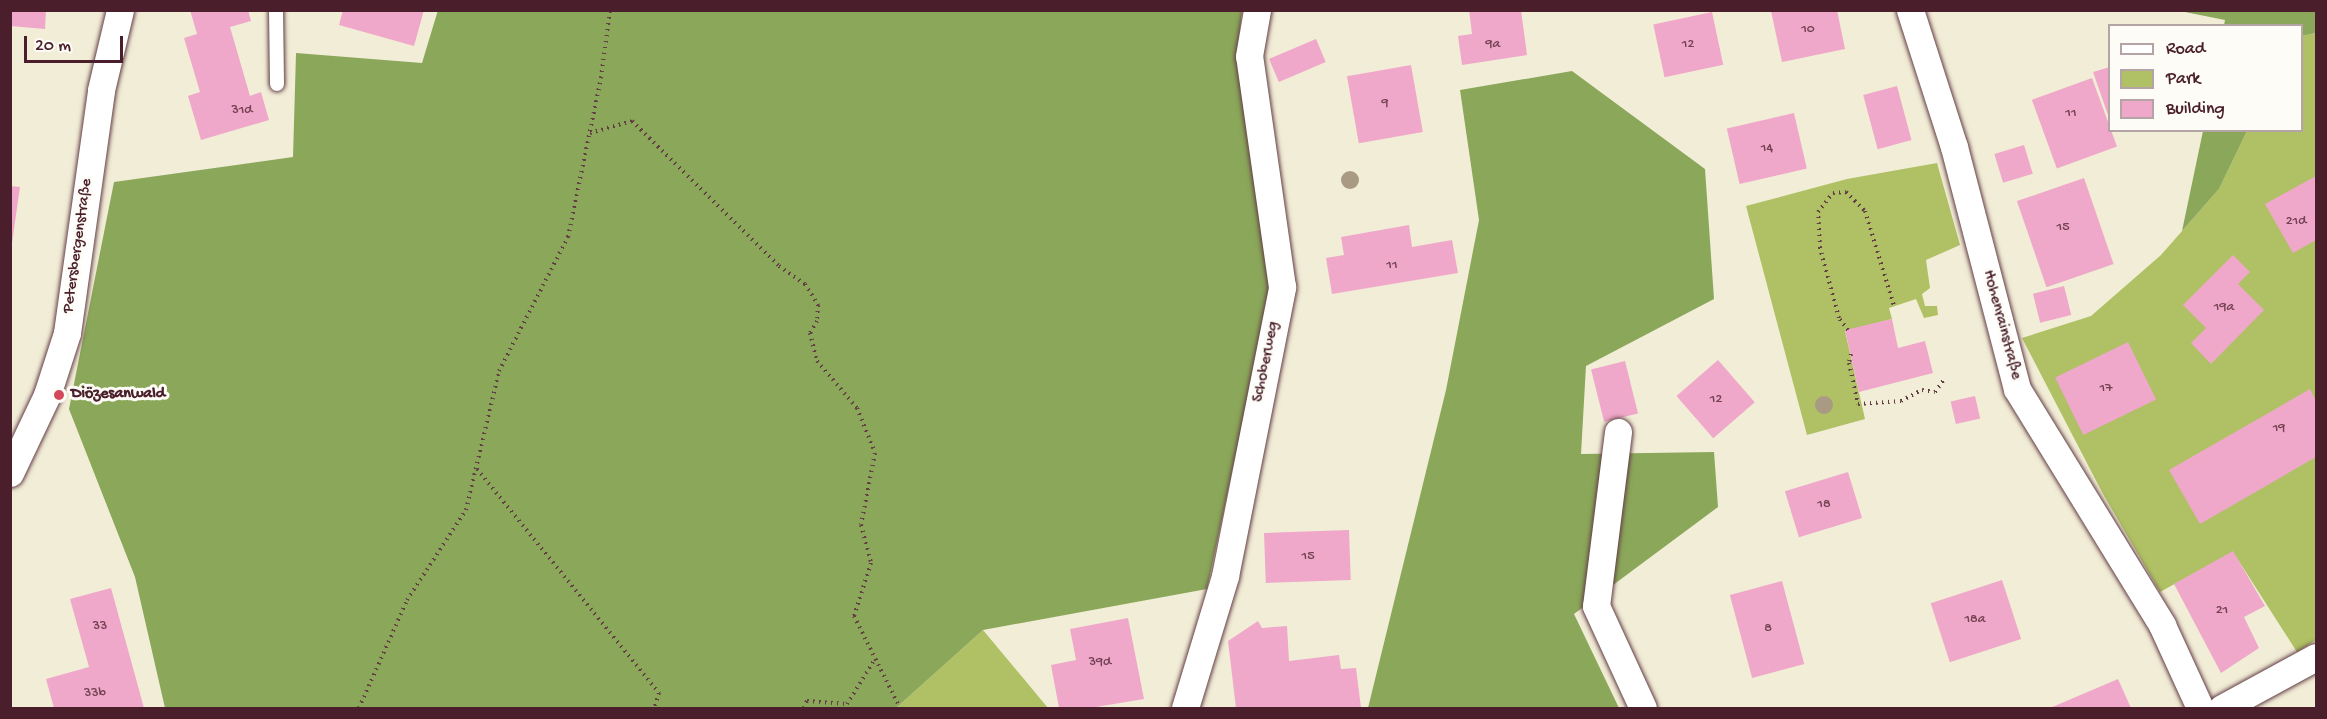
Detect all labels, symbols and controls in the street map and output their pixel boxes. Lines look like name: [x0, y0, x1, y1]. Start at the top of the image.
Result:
house number: 10: [1801, 22, 1815, 38]
scale bar: [27, 24, 126, 62]
legend: [2108, 24, 2303, 132]
text: 20 m: [35, 36, 71, 57]
house number: 9a: [1486, 37, 1500, 53]
house number: 12: [1682, 37, 1694, 53]
text: Road: [2166, 39, 2205, 60]
text: Park: [2166, 69, 2200, 90]
house number: 9: [1381, 96, 1389, 112]
text: Building: [2166, 99, 2225, 120]
house number: 31d: [231, 103, 253, 119]
house number: 11: [2065, 106, 2077, 122]
house number: 14: [1761, 141, 1773, 157]
street label: Petersbergenstraße: [60, 177, 98, 315]
house number: 21d: [2286, 214, 2306, 230]
house number: 15: [2056, 220, 2070, 236]
house number: 11: [1386, 258, 1398, 274]
street label: Hohenrainstraße: [1977, 268, 2025, 382]
house number: 19a: [2214, 300, 2234, 316]
street label: Schoberweg: [1250, 320, 1284, 404]
house number: 17: [2100, 381, 2112, 397]
place label: Diözesanwald: [71, 385, 165, 405]
marker: Diözesanwald: [52, 388, 66, 402]
house number: 12: [1710, 392, 1722, 408]
house number: 19: [2273, 421, 2285, 437]
house number: 18: [1817, 497, 1831, 513]
house number: 15: [1301, 549, 1315, 565]
house number: 21: [2216, 603, 2228, 619]
house number: 18a: [1964, 612, 1986, 628]
house number: 33: [93, 619, 107, 635]
house number: 8: [1764, 621, 1772, 637]
house number: 39d: [1089, 655, 1111, 671]
house number: 33b: [84, 686, 106, 702]

